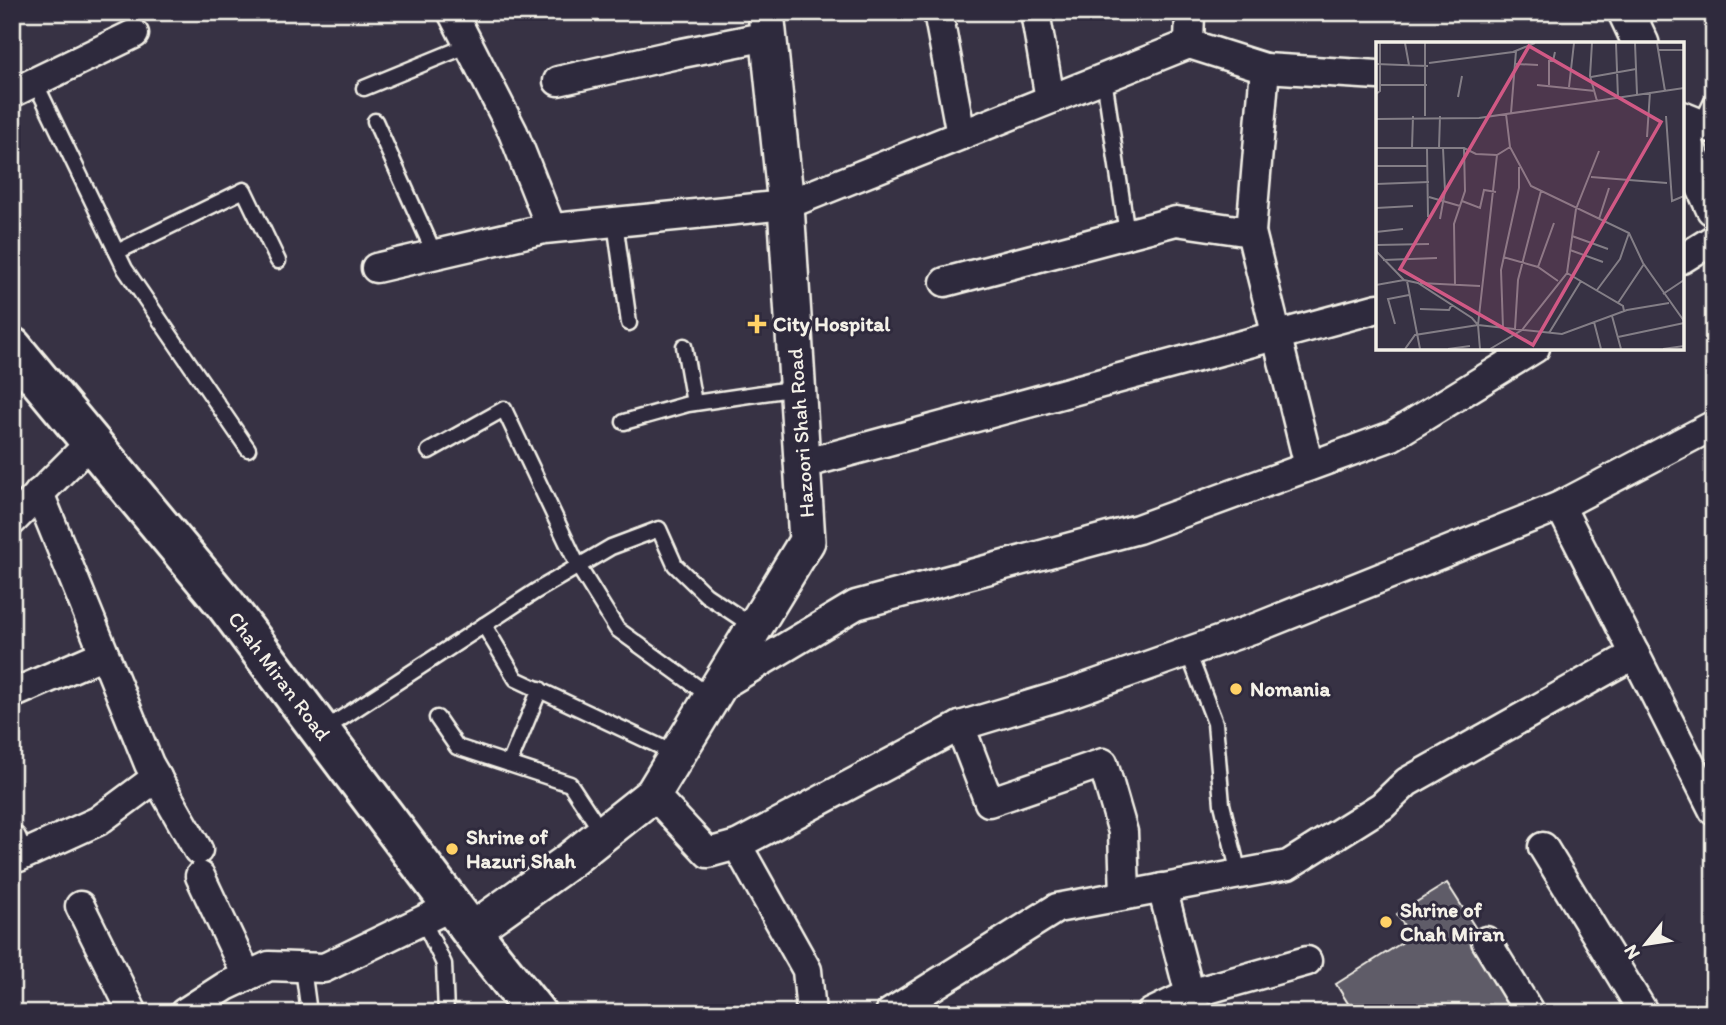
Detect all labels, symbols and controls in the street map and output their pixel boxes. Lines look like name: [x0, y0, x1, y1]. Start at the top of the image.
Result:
inset map: [1376, 42, 1684, 350]
place label: City Hospital: [773, 311, 891, 337]
marker: City Hospital: [747, 314, 767, 334]
street label: Hazoori Shah Road: [782, 347, 819, 519]
street label: Chah Miran Road: [223, 606, 336, 745]
place label: Nomania: [1250, 676, 1331, 701]
marker: Nomania: [1228, 681, 1244, 697]
place label: Shrine of Hazuri Shah: [466, 824, 577, 873]
marker: Shrine of Hazuri Shah: [444, 841, 460, 857]
place label: Shrine of Chah Miran: [1400, 897, 1505, 946]
north arrow: [1610, 909, 1680, 979]
marker: Shrine of Chah Miran: [1378, 914, 1394, 930]
text: N: [1619, 941, 1645, 964]

